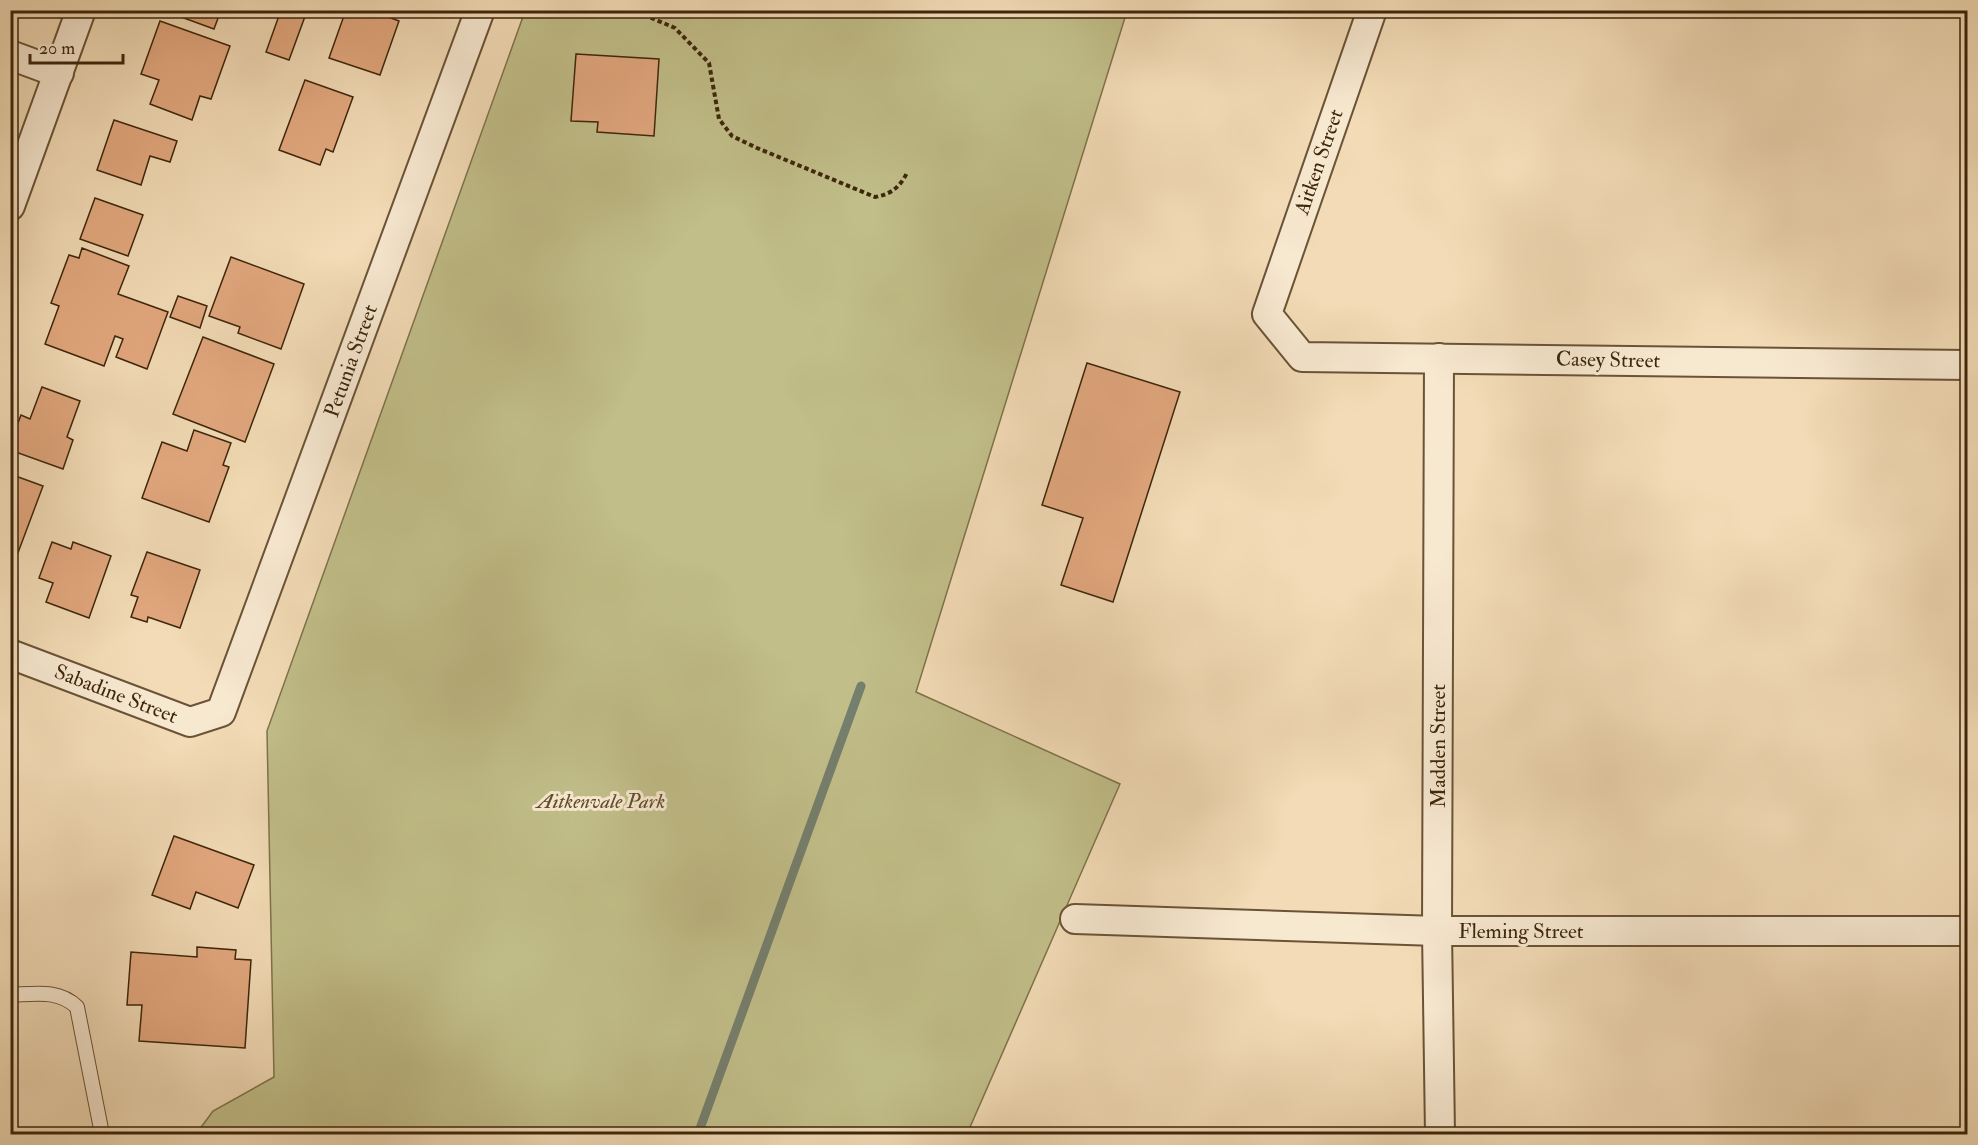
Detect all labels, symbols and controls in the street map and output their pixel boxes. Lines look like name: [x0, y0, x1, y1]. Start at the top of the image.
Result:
scale bar: [30, 27, 123, 65]
text: 20 m: [39, 37, 75, 60]
street label: Aitken Street: [1288, 105, 1350, 219]
street label: Petunia Street: [318, 301, 384, 421]
street label: Casey Street: [1556, 346, 1661, 374]
street label: Sabadine Street: [51, 658, 182, 730]
street label: Madden Street: [1425, 684, 1452, 808]
park label: Aitkenvale Park: [535, 788, 665, 815]
street label: Fleming Street: [1458, 918, 1584, 945]

